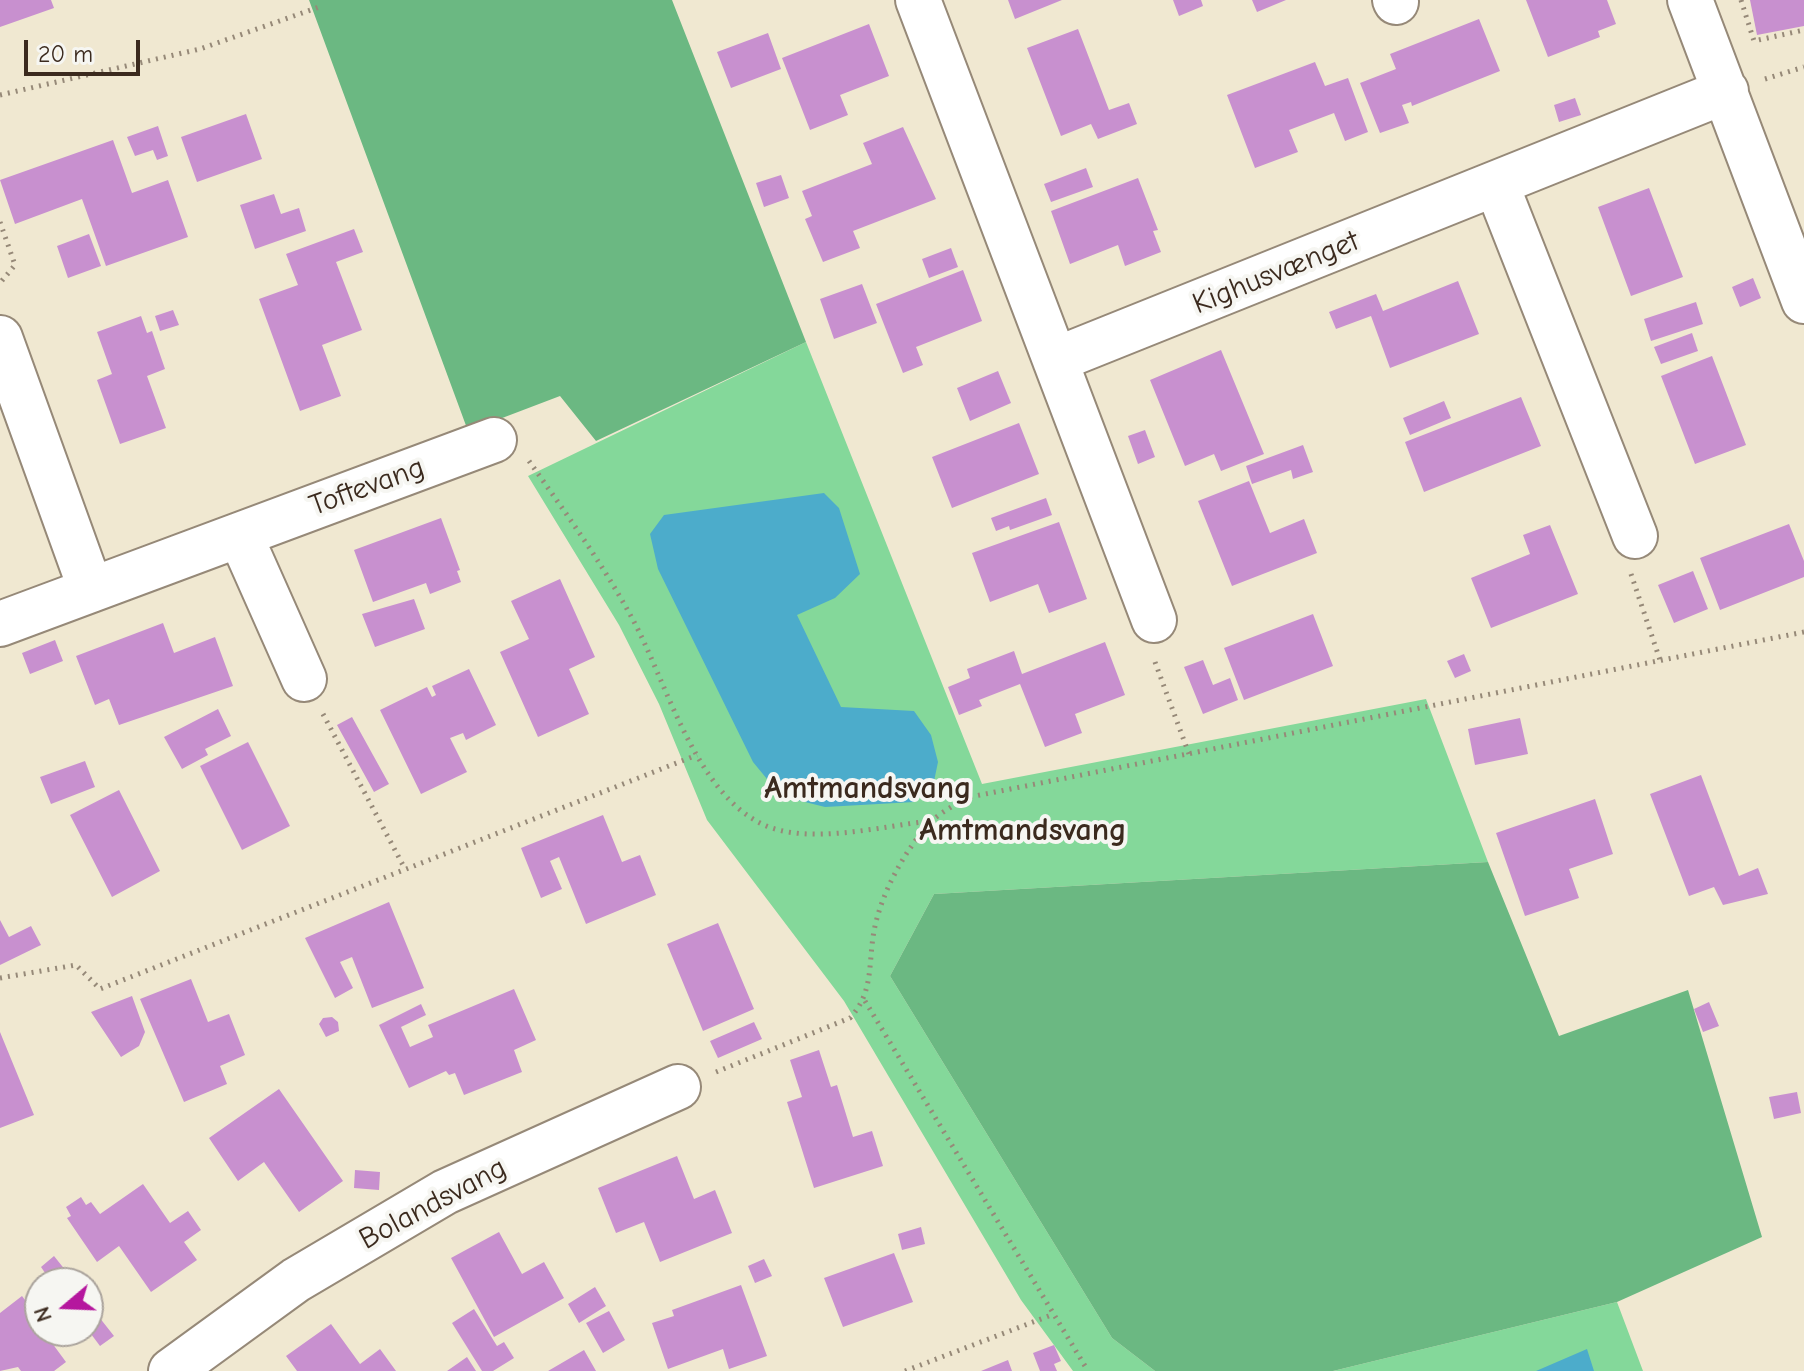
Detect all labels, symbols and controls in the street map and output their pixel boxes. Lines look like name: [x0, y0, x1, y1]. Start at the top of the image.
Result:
scale bar: [28, 24, 144, 74]
text: 20 m: [38, 40, 93, 68]
street label: Kighusvænget: [1188, 223, 1364, 323]
street label: Toftevang: [305, 450, 429, 524]
district label: Amtmandsvang: [764, 770, 972, 808]
district label: Amtmandsvang: [919, 812, 1127, 850]
street label: Bolandsvang: [353, 1150, 513, 1258]
north arrow: [24, 1267, 104, 1347]
text: N: [29, 1303, 58, 1325]

